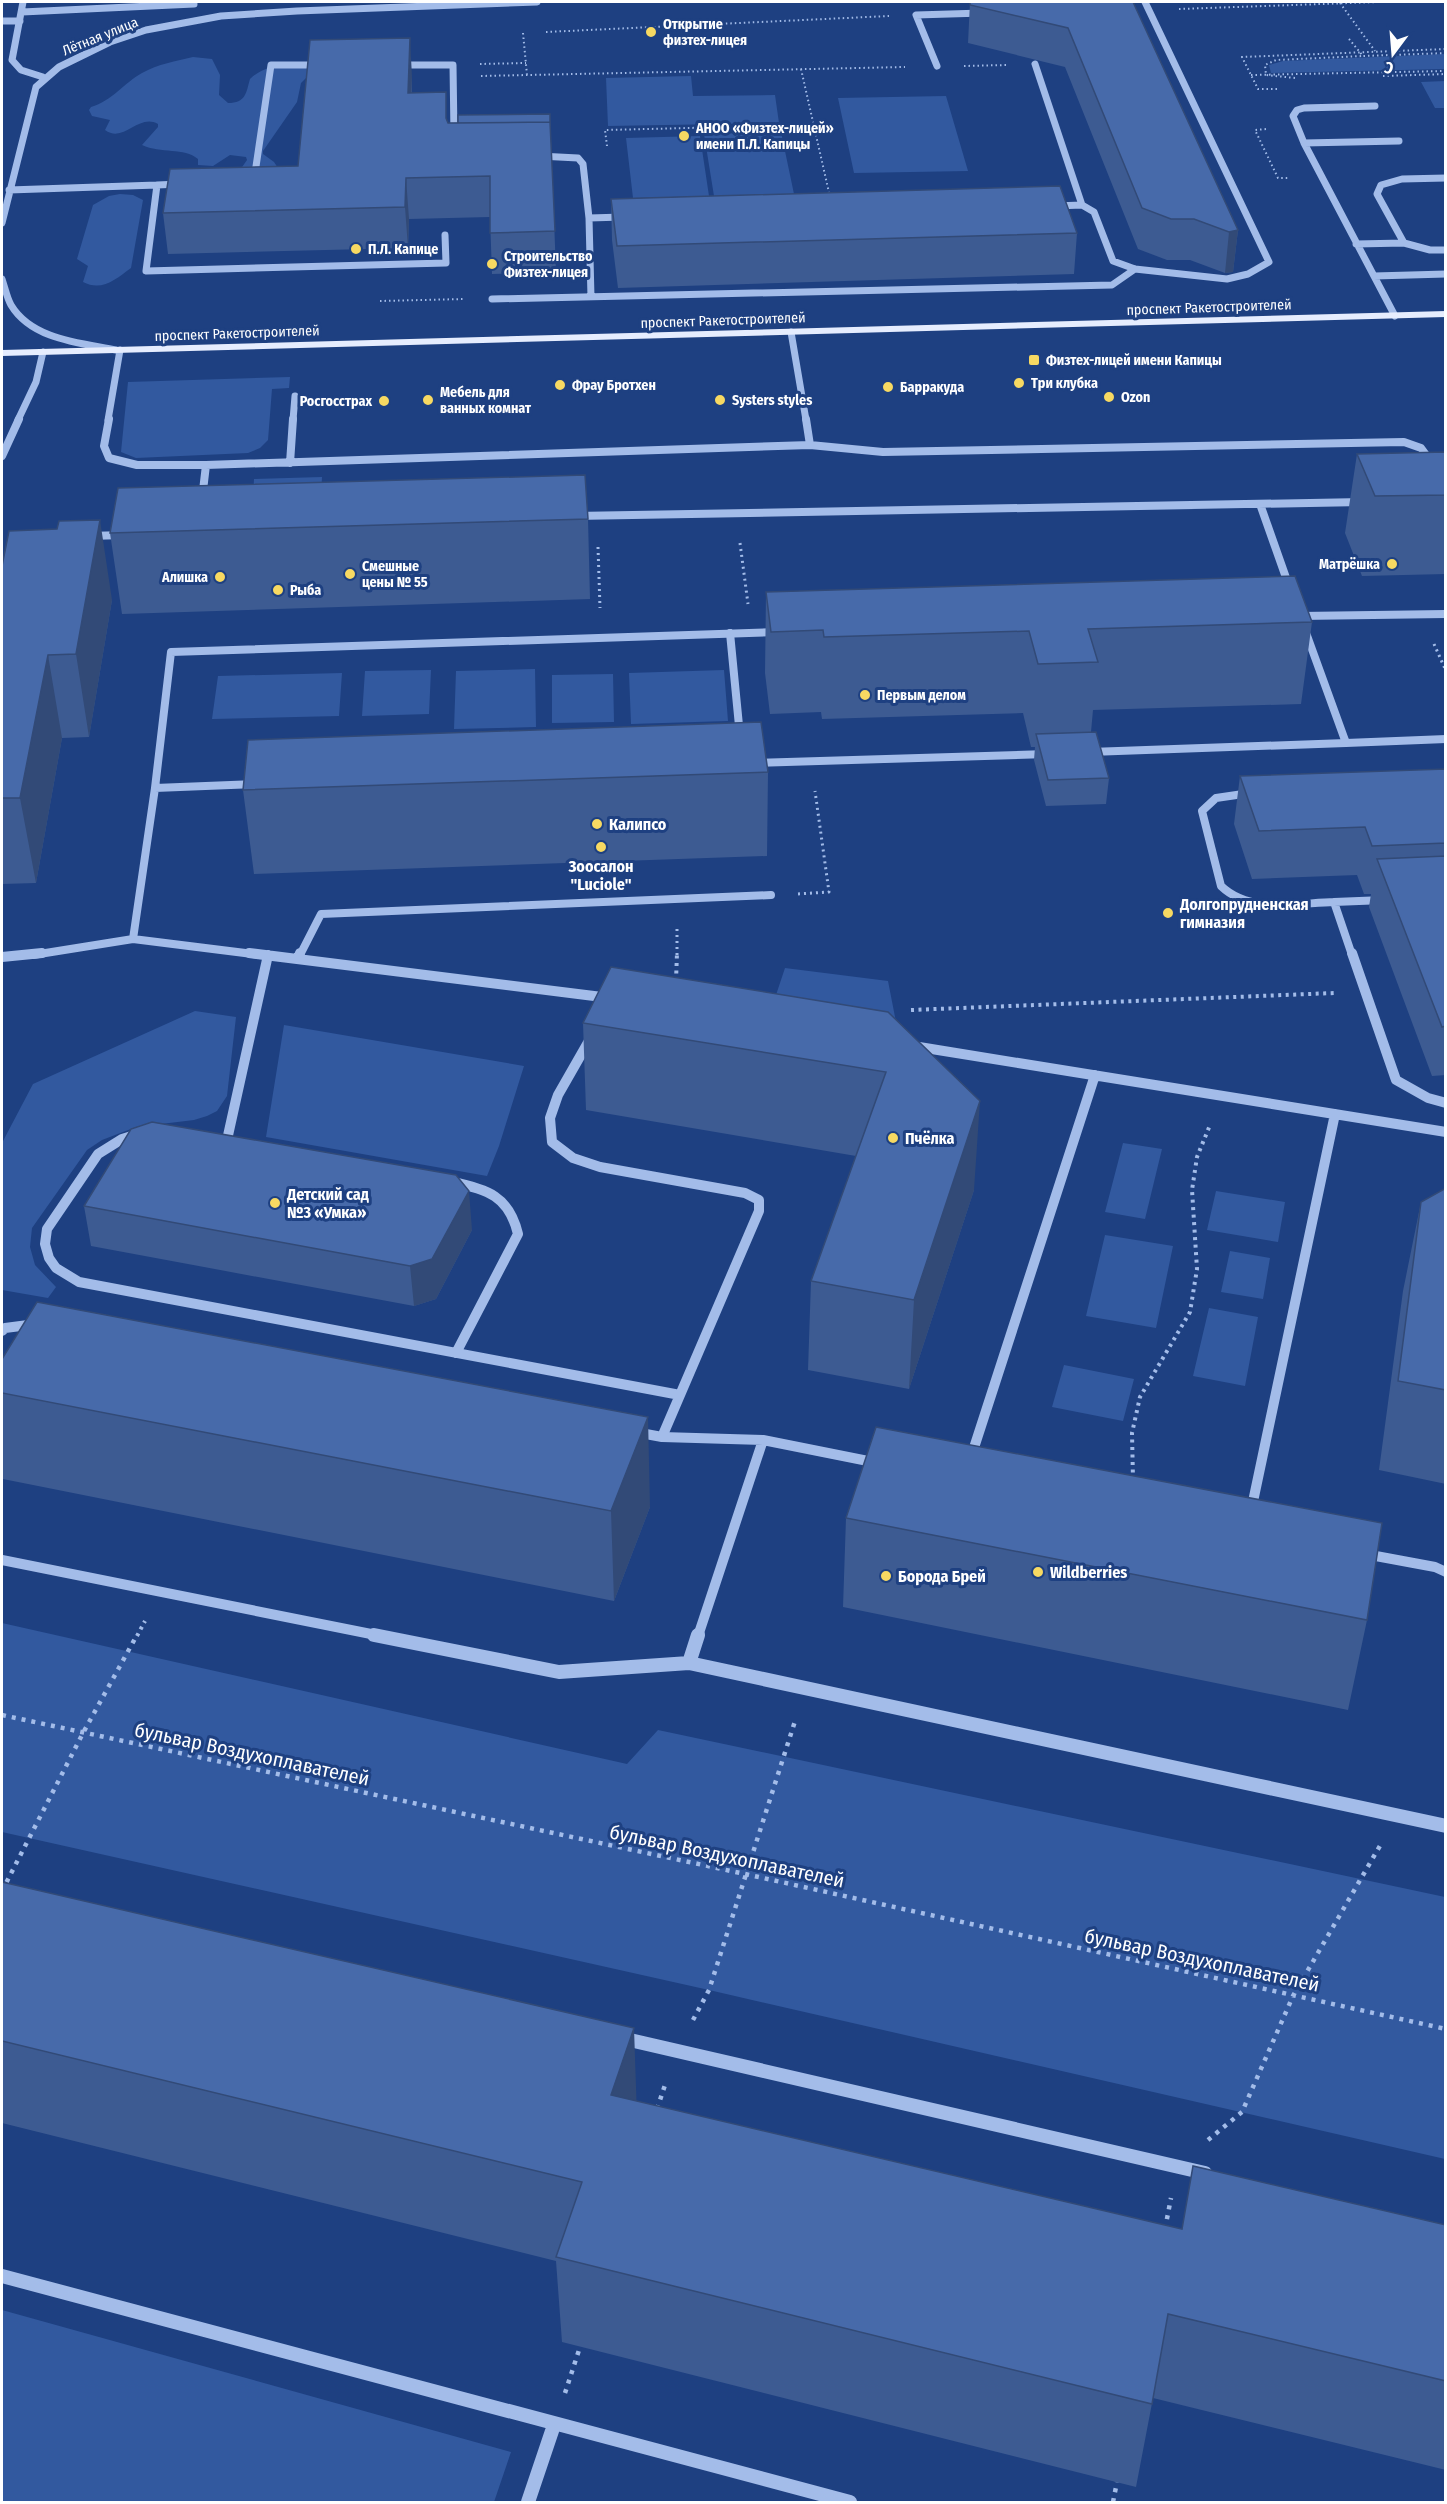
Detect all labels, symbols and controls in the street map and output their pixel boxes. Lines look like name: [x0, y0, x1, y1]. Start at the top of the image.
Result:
street label: Лётная улица: [60, 14, 141, 59]
place label: Открытие физтех-лицея: [663, 16, 747, 49]
north arrow: [1363, 24, 1423, 84]
marker: Открытие физтех-лицея: [644, 25, 658, 39]
text: С: [1382, 57, 1396, 78]
place label: АНОО «Физтех-лицей» имени П.Л. Капицы: [695, 120, 834, 153]
marker: АНОО «Физтех-лицей» имени П.Л. Капицы: [677, 129, 691, 143]
place label: П.Л. Капице: [368, 241, 438, 258]
marker: П.Л. Капице: [349, 242, 363, 256]
place label: Строительство Физтех-лицея: [504, 248, 593, 281]
marker: Строительство Физтех-лицея: [485, 257, 499, 271]
street label: проспект Ракетостроителей: [1126, 296, 1292, 319]
street label: проспект Ракетостроителей: [640, 309, 806, 332]
street label: проспект Ракетостроителей: [154, 322, 320, 345]
place label: Физтех-лицей имени Капицы: [1046, 352, 1222, 369]
marker: Физтех-лицей имени Капицы: [1027, 353, 1041, 367]
place label: Три клубка: [1031, 375, 1098, 392]
marker: Три клубка: [1012, 376, 1026, 390]
place label: Фрау Бротхен: [572, 377, 656, 394]
marker: Фрау Бротхен: [553, 378, 567, 392]
place label: Барракуда: [900, 379, 964, 396]
marker: Барракуда: [881, 380, 895, 394]
place label: Мебель для ванных комнат: [440, 384, 532, 417]
place label: Ozon: [1121, 389, 1150, 406]
marker: Ozon: [1102, 390, 1116, 404]
place label: Systers styles: [732, 392, 812, 409]
place label: Росгосстрах: [300, 393, 372, 410]
marker: Мебель для ванных комнат: [421, 393, 435, 407]
marker: Systers styles: [713, 393, 727, 407]
marker: Росгосстрах: [377, 394, 391, 408]
place label: Матрёшка: [1319, 556, 1380, 573]
marker: Матрёшка: [1385, 557, 1399, 571]
place label: Смешные цены № 55: [362, 558, 428, 591]
marker: Смешные цены № 55: [343, 567, 357, 581]
place label: Алишка: [161, 569, 208, 586]
marker: Алишка: [213, 570, 227, 584]
place label: Рыба: [290, 582, 321, 599]
marker: Рыба: [271, 583, 285, 597]
place label: Первым делом: [877, 687, 966, 704]
marker: Первым делом: [858, 688, 872, 702]
place label: Калипсо: [609, 815, 667, 834]
marker: Калипсо: [590, 817, 604, 831]
marker: Зоосалон "Luciole": [594, 840, 608, 854]
place label: Зоосалон "Luciole": [568, 857, 634, 894]
place label: Долгопрудненская гимназия: [1179, 895, 1309, 932]
marker: Долгопрудненская гимназия: [1161, 906, 1175, 920]
place label: Пчёлка: [905, 1129, 955, 1148]
marker: Пчёлка: [886, 1131, 900, 1145]
place label: Детский сад №3 «Умка»: [286, 1185, 369, 1222]
marker: Детский сад №3 «Умка»: [268, 1196, 282, 1210]
place label: Wildberries: [1050, 1563, 1127, 1582]
marker: Wildberries: [1031, 1565, 1045, 1579]
place label: Борода Брей: [898, 1567, 986, 1586]
marker: Борода Брей: [879, 1569, 893, 1583]
street label: бульвар Воздухоплавателей: [132, 1717, 372, 1791]
street label: бульвар Воздухоплавателей: [607, 1819, 847, 1893]
street label: бульвар Воздухоплавателей: [1082, 1923, 1322, 1997]

